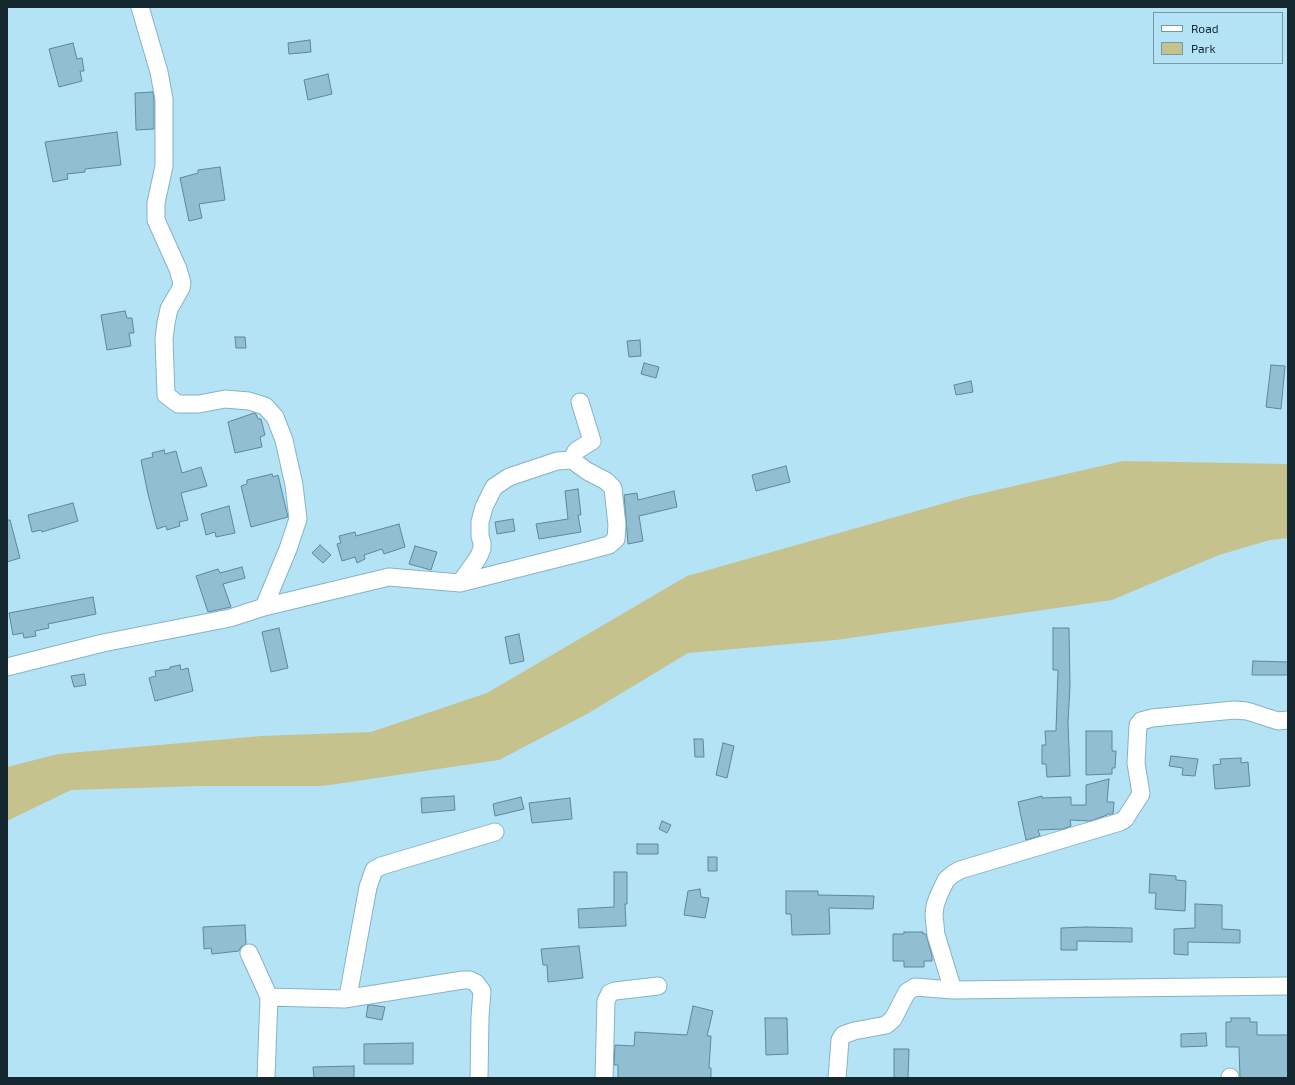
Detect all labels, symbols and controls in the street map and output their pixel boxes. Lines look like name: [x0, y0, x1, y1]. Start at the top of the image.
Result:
legend: [1153, 12, 1283, 64]
text: Road: [1191, 21, 1219, 35]
text: Park: [1191, 41, 1216, 55]

